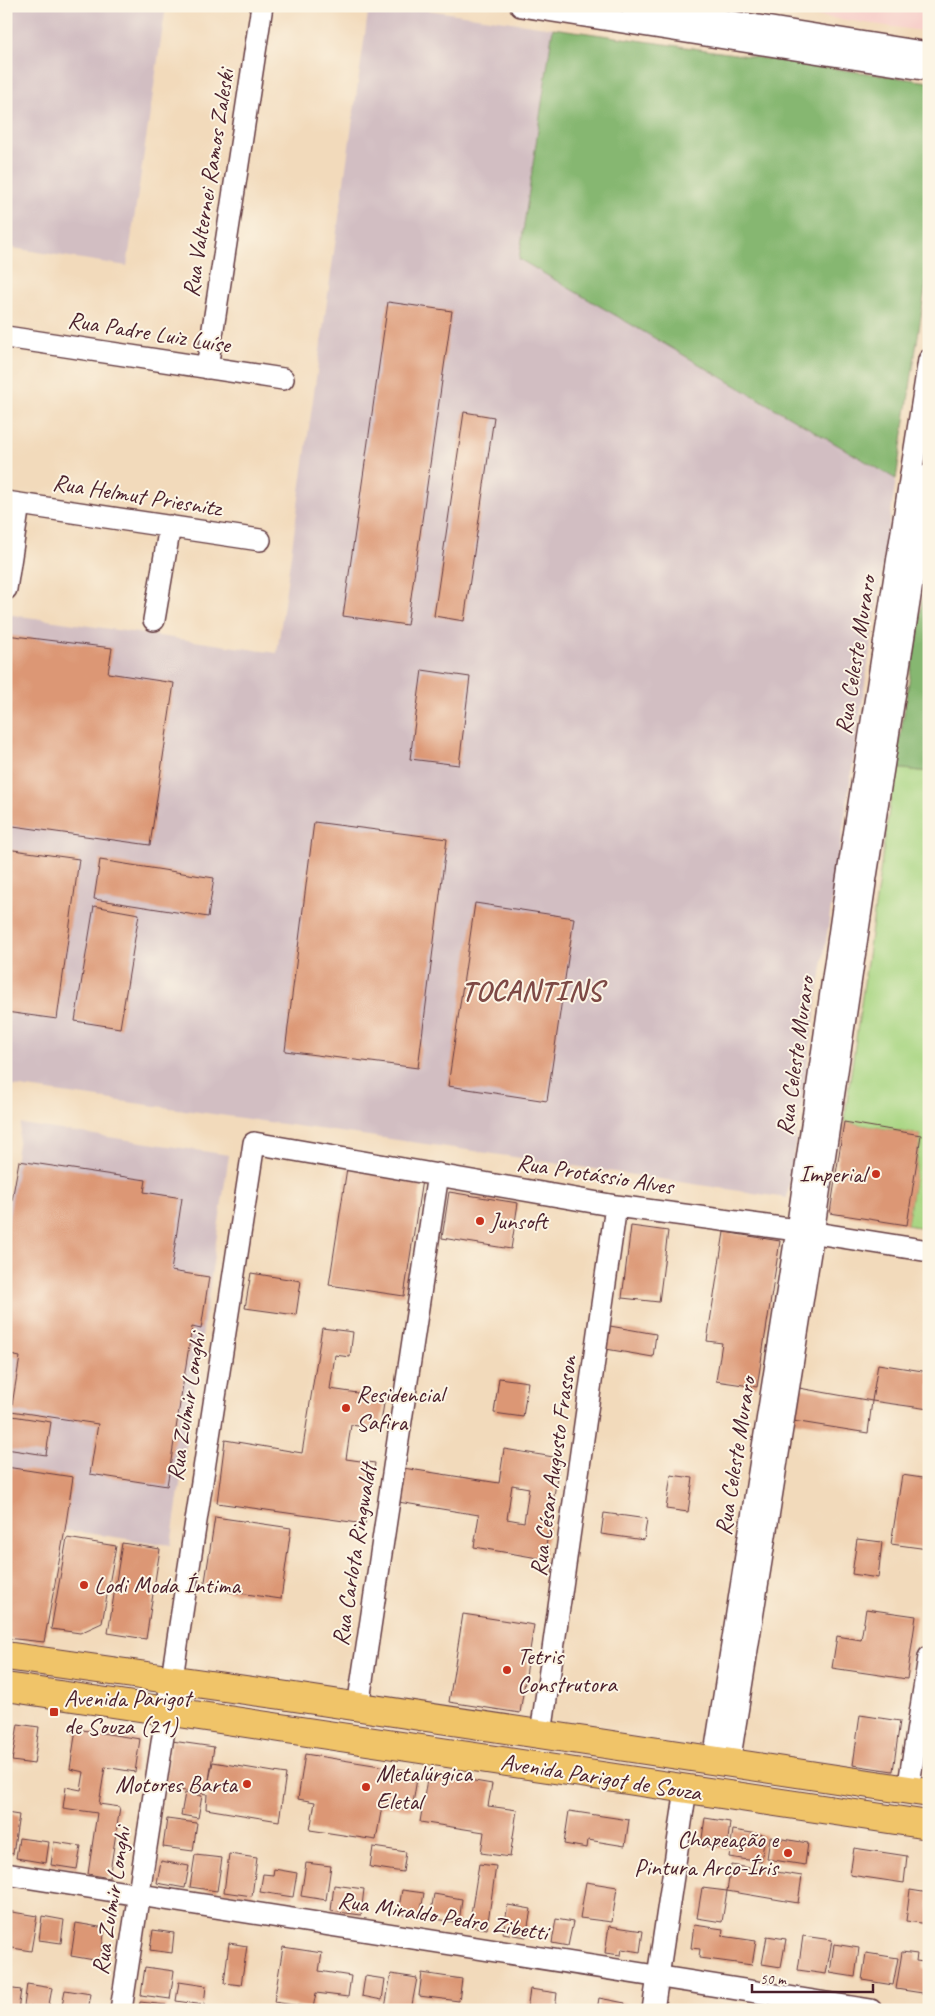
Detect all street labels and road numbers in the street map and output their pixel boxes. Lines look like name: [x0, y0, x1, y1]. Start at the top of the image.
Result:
street label: Rua Valternei Ramos Zaleski: [175, 64, 241, 299]
street label: Rua Padre Luiz Luíse: [66, 304, 234, 360]
street label: Rua Helmut Priesnitz: [51, 467, 226, 524]
street label: Rua Celeste Muraro: [828, 571, 883, 736]
street label: Rua Celeste Muraro: [769, 972, 821, 1137]
street label: Rua Protássio Alves: [515, 1147, 677, 1201]
street label: Rua Zulmir Longhi: [160, 1328, 213, 1483]
street label: Rua César Augusto Frasson: [523, 1353, 584, 1578]
street label: Rua Celeste Muraro: [708, 1372, 763, 1537]
street label: Rua Carlota Ringwaldt: [325, 1459, 384, 1648]
street label: Avenida Parigot de Souza: [499, 1746, 705, 1808]
street label: Rua Zulmir Longhi: [85, 1822, 138, 1977]
street label: Rua Miraldo Pedro Zibetti: [336, 1885, 552, 1948]

